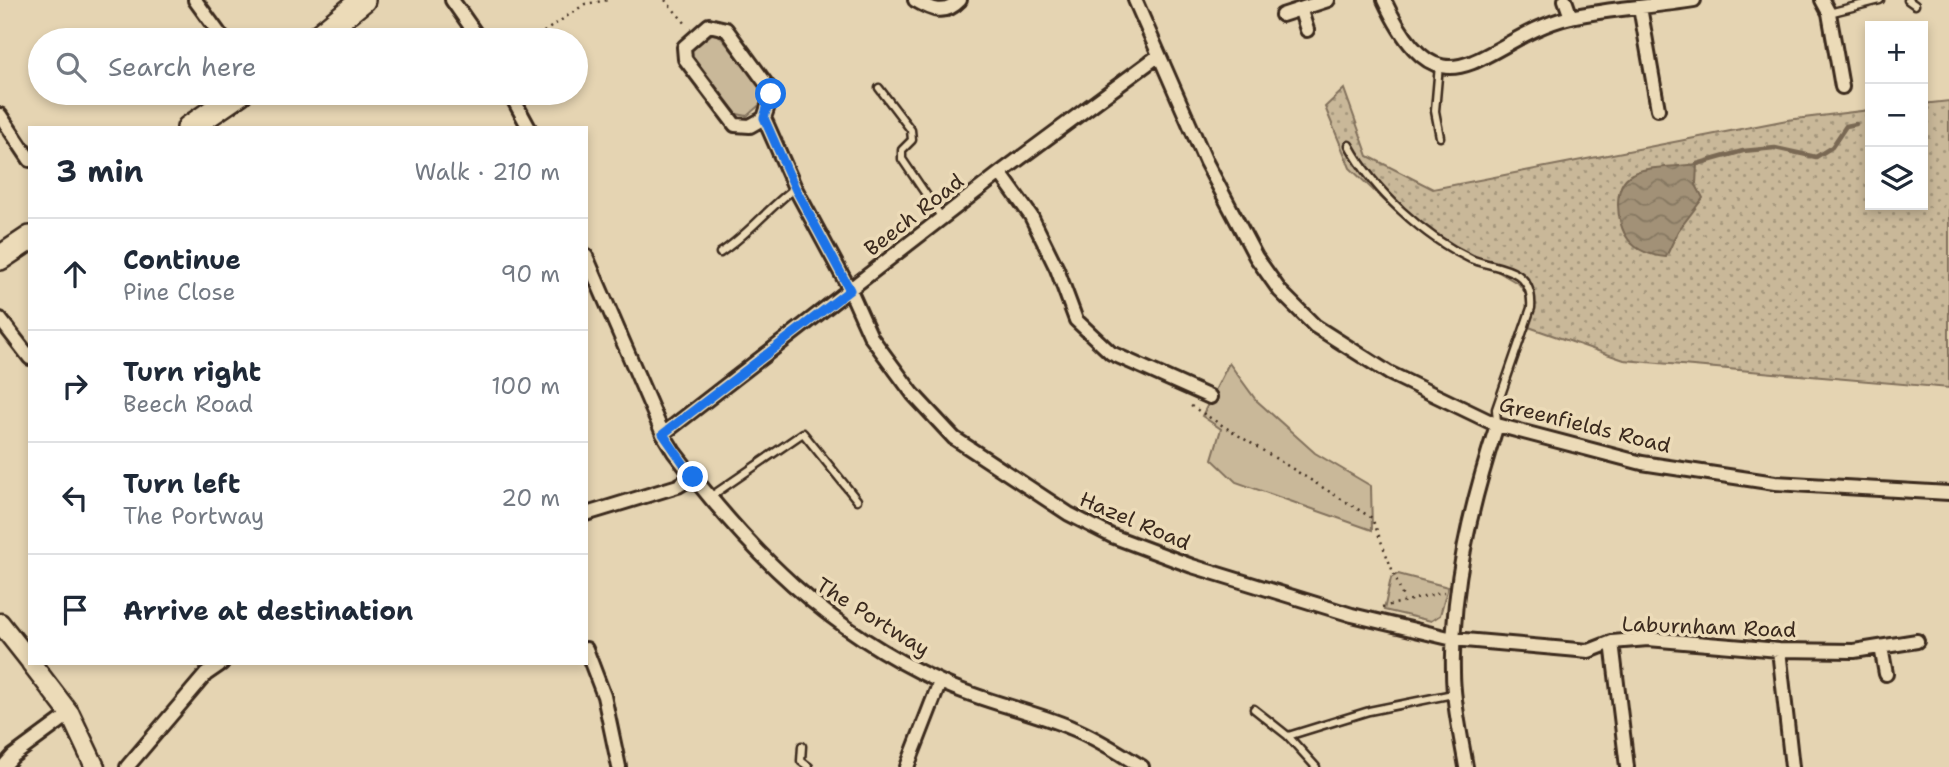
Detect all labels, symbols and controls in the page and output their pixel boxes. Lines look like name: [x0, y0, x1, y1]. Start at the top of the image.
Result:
map controls: [1865, 21, 1928, 210]
button: +: [1865, 21, 1928, 84]
search box: [28, 28, 588, 105]
icon: search: [52, 48, 90, 86]
text: Search here: [108, 49, 257, 84]
route start: [755, 78, 786, 109]
button: −: [1865, 84, 1928, 147]
button: layers: [1865, 147, 1928, 210]
text: 3 min: [56, 151, 143, 192]
text: Walk · 210 m: [415, 157, 560, 187]
street label: Beech Road: [859, 167, 969, 263]
text: Continue: [123, 242, 241, 277]
icon: ahead: [56, 255, 94, 293]
text: 90 m: [500, 259, 560, 289]
text: Pine Close: [123, 277, 236, 307]
text: Turn right: [123, 354, 261, 389]
icon: right: [56, 367, 94, 405]
text: 100 m: [491, 371, 560, 401]
text: Beech Road: [123, 389, 253, 419]
street label: Greenfields Road: [1496, 390, 1674, 460]
route end: [677, 461, 708, 492]
text: Turn left: [123, 466, 240, 501]
icon: left: [56, 479, 94, 517]
text: 20 m: [501, 483, 560, 513]
street label: Hazel Road: [1075, 485, 1195, 557]
text: The Portway: [123, 501, 264, 531]
street label: The Portway: [811, 571, 935, 663]
icon: arrive: [56, 591, 94, 629]
text: Arrive at destination: [123, 593, 413, 628]
street label: Laburnham Road: [1621, 610, 1797, 644]

